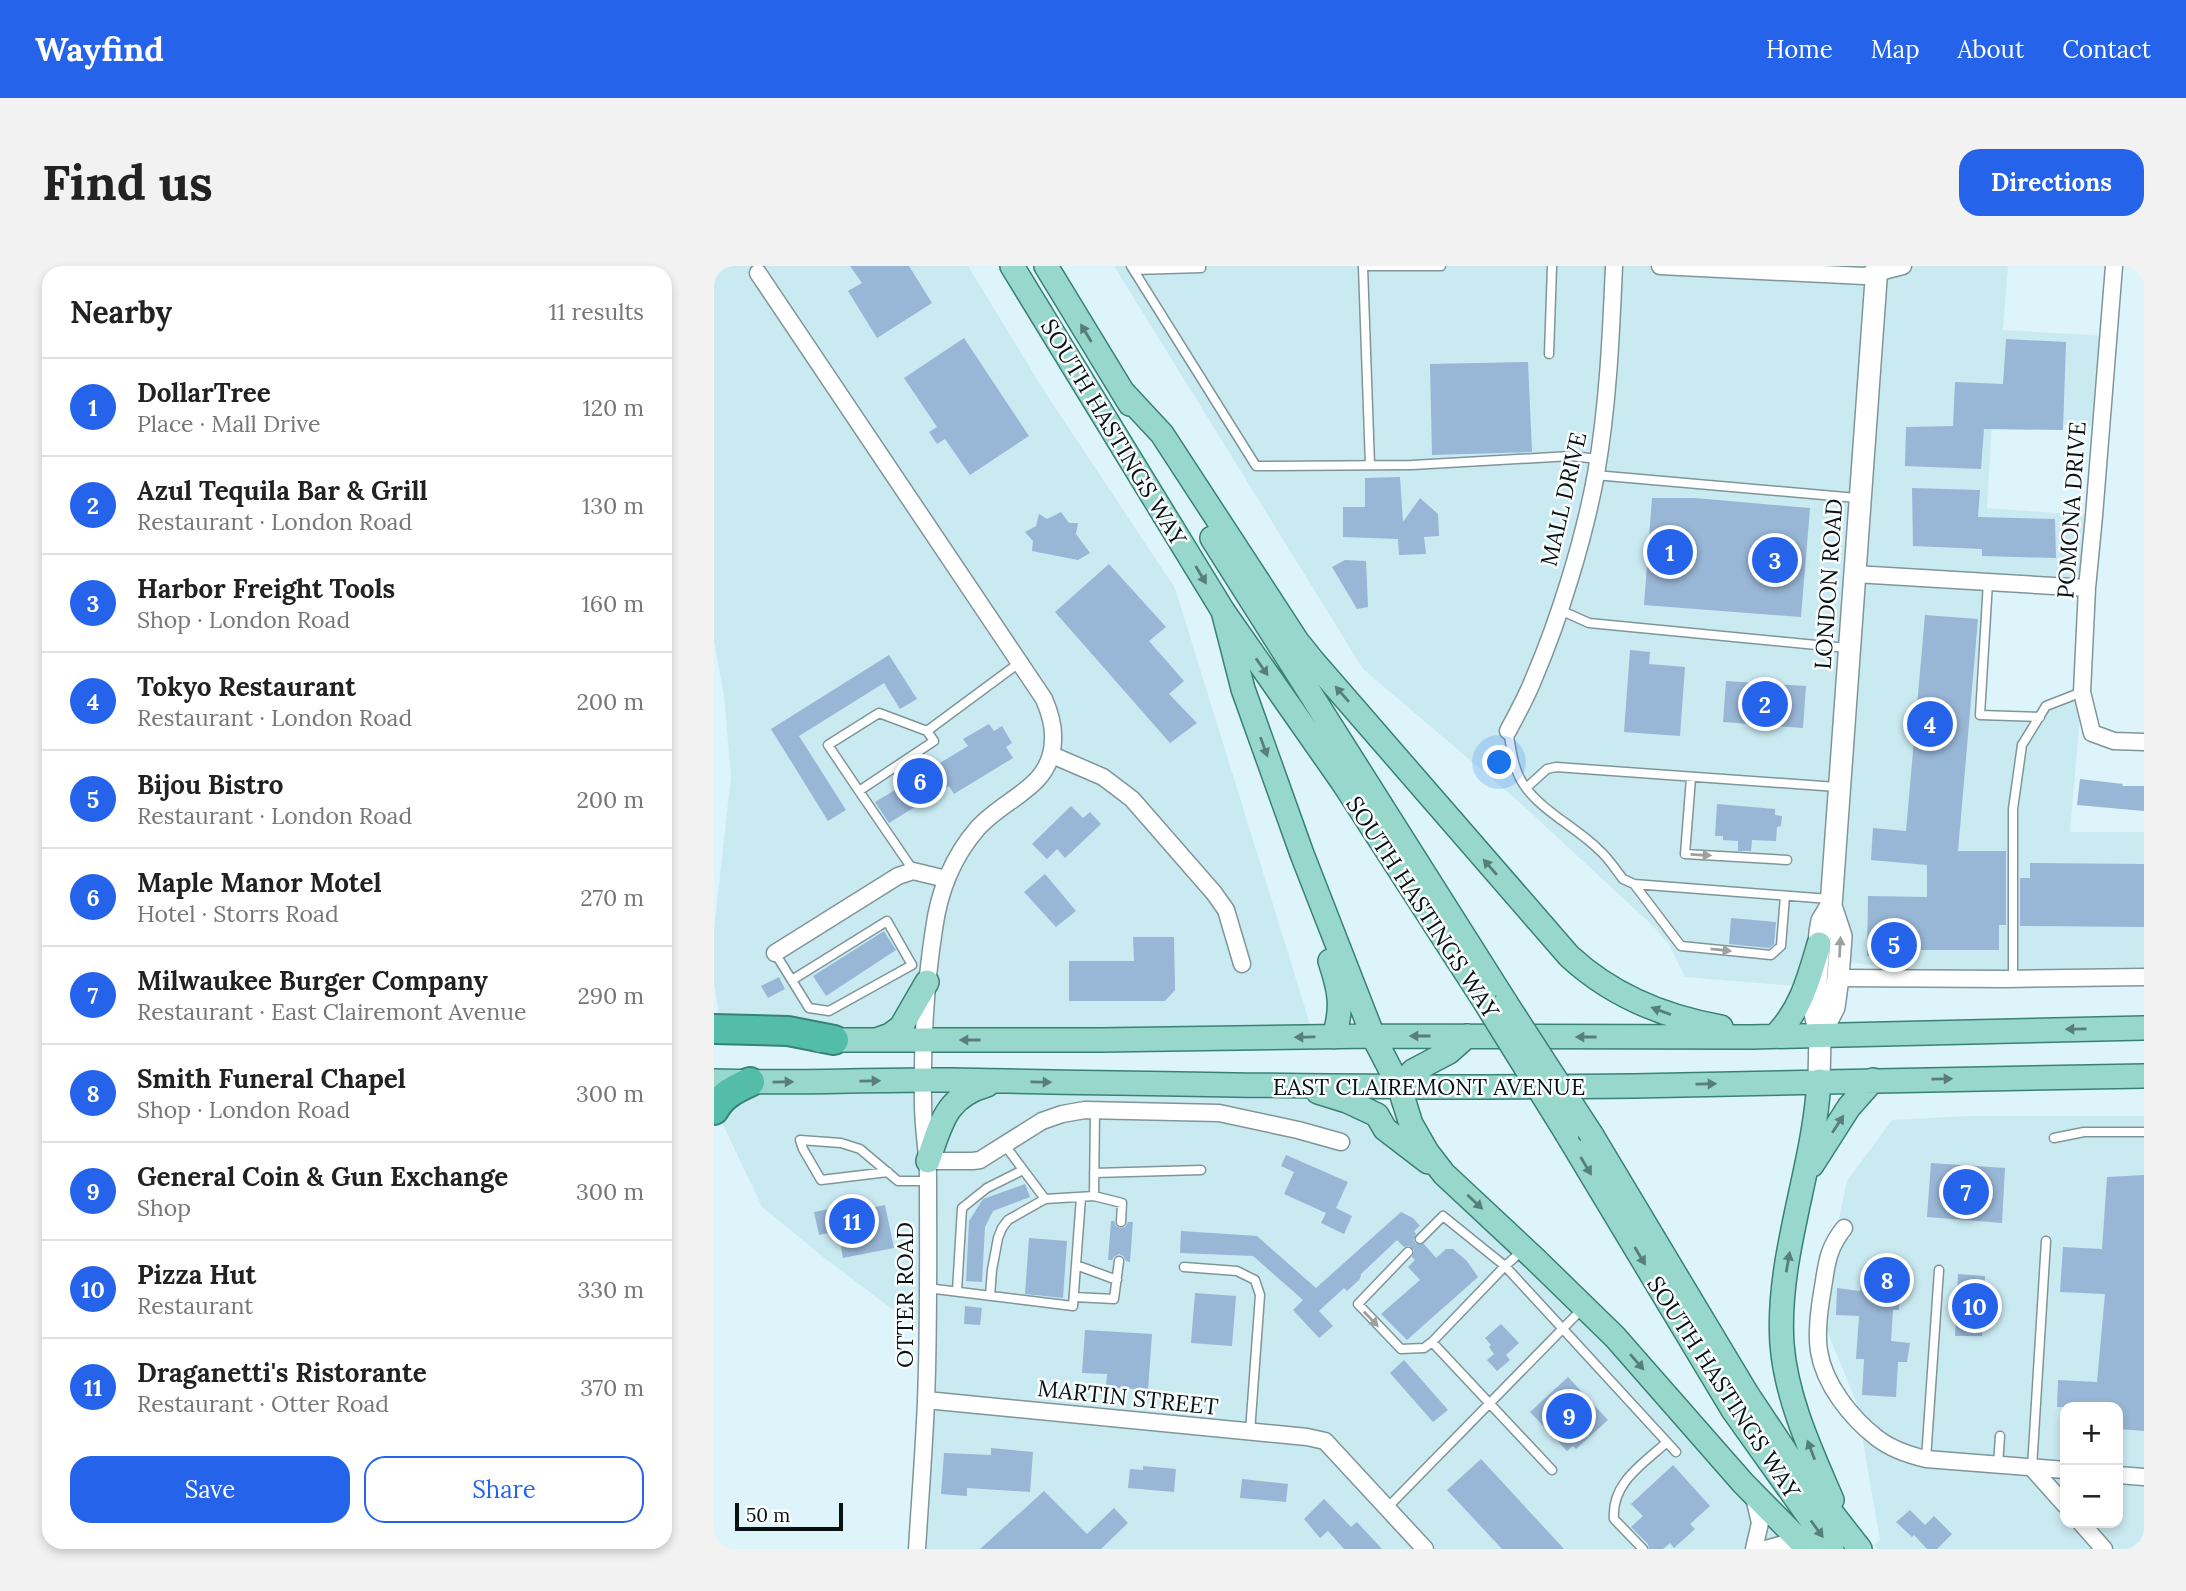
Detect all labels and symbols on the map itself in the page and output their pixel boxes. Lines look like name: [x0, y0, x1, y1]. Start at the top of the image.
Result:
street label: SOUTH HASTINGS WAY: [1035, 313, 1193, 551]
one-way arrow: [1080, 323, 1093, 342]
street label: POMONA DRIVE: [2050, 420, 2092, 600]
street label: MALL DRIVE: [1534, 429, 1592, 569]
street label: LONDON ROAD: [1808, 498, 1848, 670]
pin: 1: [1647, 526, 1693, 578]
pin: 3: [1752, 534, 1798, 586]
one-way arrow: [1195, 565, 1208, 584]
one-way arrow: [1255, 658, 1269, 676]
pin: 2: [1742, 678, 1788, 730]
one-way arrow: [1334, 685, 1350, 703]
pin: 4: [1907, 698, 1953, 750]
one-way arrow: [1259, 736, 1270, 757]
your location: [1482, 745, 1516, 779]
pin: 6: [897, 755, 943, 807]
street label: SOUTH HASTINGS WAY: [1340, 790, 1506, 1024]
one-way arrow: [1690, 850, 1712, 861]
one-way arrow: [1482, 858, 1498, 876]
pin: 5: [1871, 919, 1917, 971]
one-way arrow: [1835, 936, 1846, 958]
one-way arrow: [1710, 945, 1732, 956]
one-way arrow: [1651, 1005, 1672, 1016]
one-way arrow: [2065, 1024, 2087, 1035]
one-way arrow: [1409, 1030, 1431, 1042]
one-way arrow: [1574, 1031, 1596, 1043]
one-way arrow: [1293, 1032, 1315, 1043]
one-way arrow: [959, 1034, 981, 1046]
street label: EAST CLAIREMONT AVENUE: [1273, 1072, 1585, 1101]
one-way arrow: [1931, 1073, 1953, 1085]
one-way arrow: [859, 1075, 881, 1086]
one-way arrow: [772, 1076, 794, 1088]
one-way arrow: [1030, 1076, 1052, 1088]
one-way arrow: [1695, 1078, 1717, 1090]
one-way arrow: [1832, 1114, 1845, 1134]
one-way arrow: [1580, 1156, 1592, 1175]
pin: 7: [1943, 1166, 1989, 1218]
one-way arrow: [1466, 1194, 1483, 1210]
pin: 11: [829, 1195, 875, 1247]
street label: OTTER ROAD: [890, 1222, 919, 1368]
one-way arrow: [1634, 1246, 1646, 1265]
one-way arrow: [1783, 1251, 1794, 1273]
pin: 8: [1864, 1254, 1910, 1306]
street label: SOUTH HASTINGS WAY: [1641, 1270, 1807, 1504]
pin: 10: [1952, 1280, 1998, 1332]
one-way arrow: [1363, 1310, 1379, 1327]
one-way arrow: [1629, 1353, 1645, 1371]
street label: MARTIN STREET: [1036, 1373, 1220, 1421]
pin: 9: [1546, 1390, 1592, 1442]
one-way arrow: [1806, 1439, 1817, 1460]
scale bar: [735, 1500, 844, 1532]
one-way arrow: [1810, 1519, 1824, 1538]

